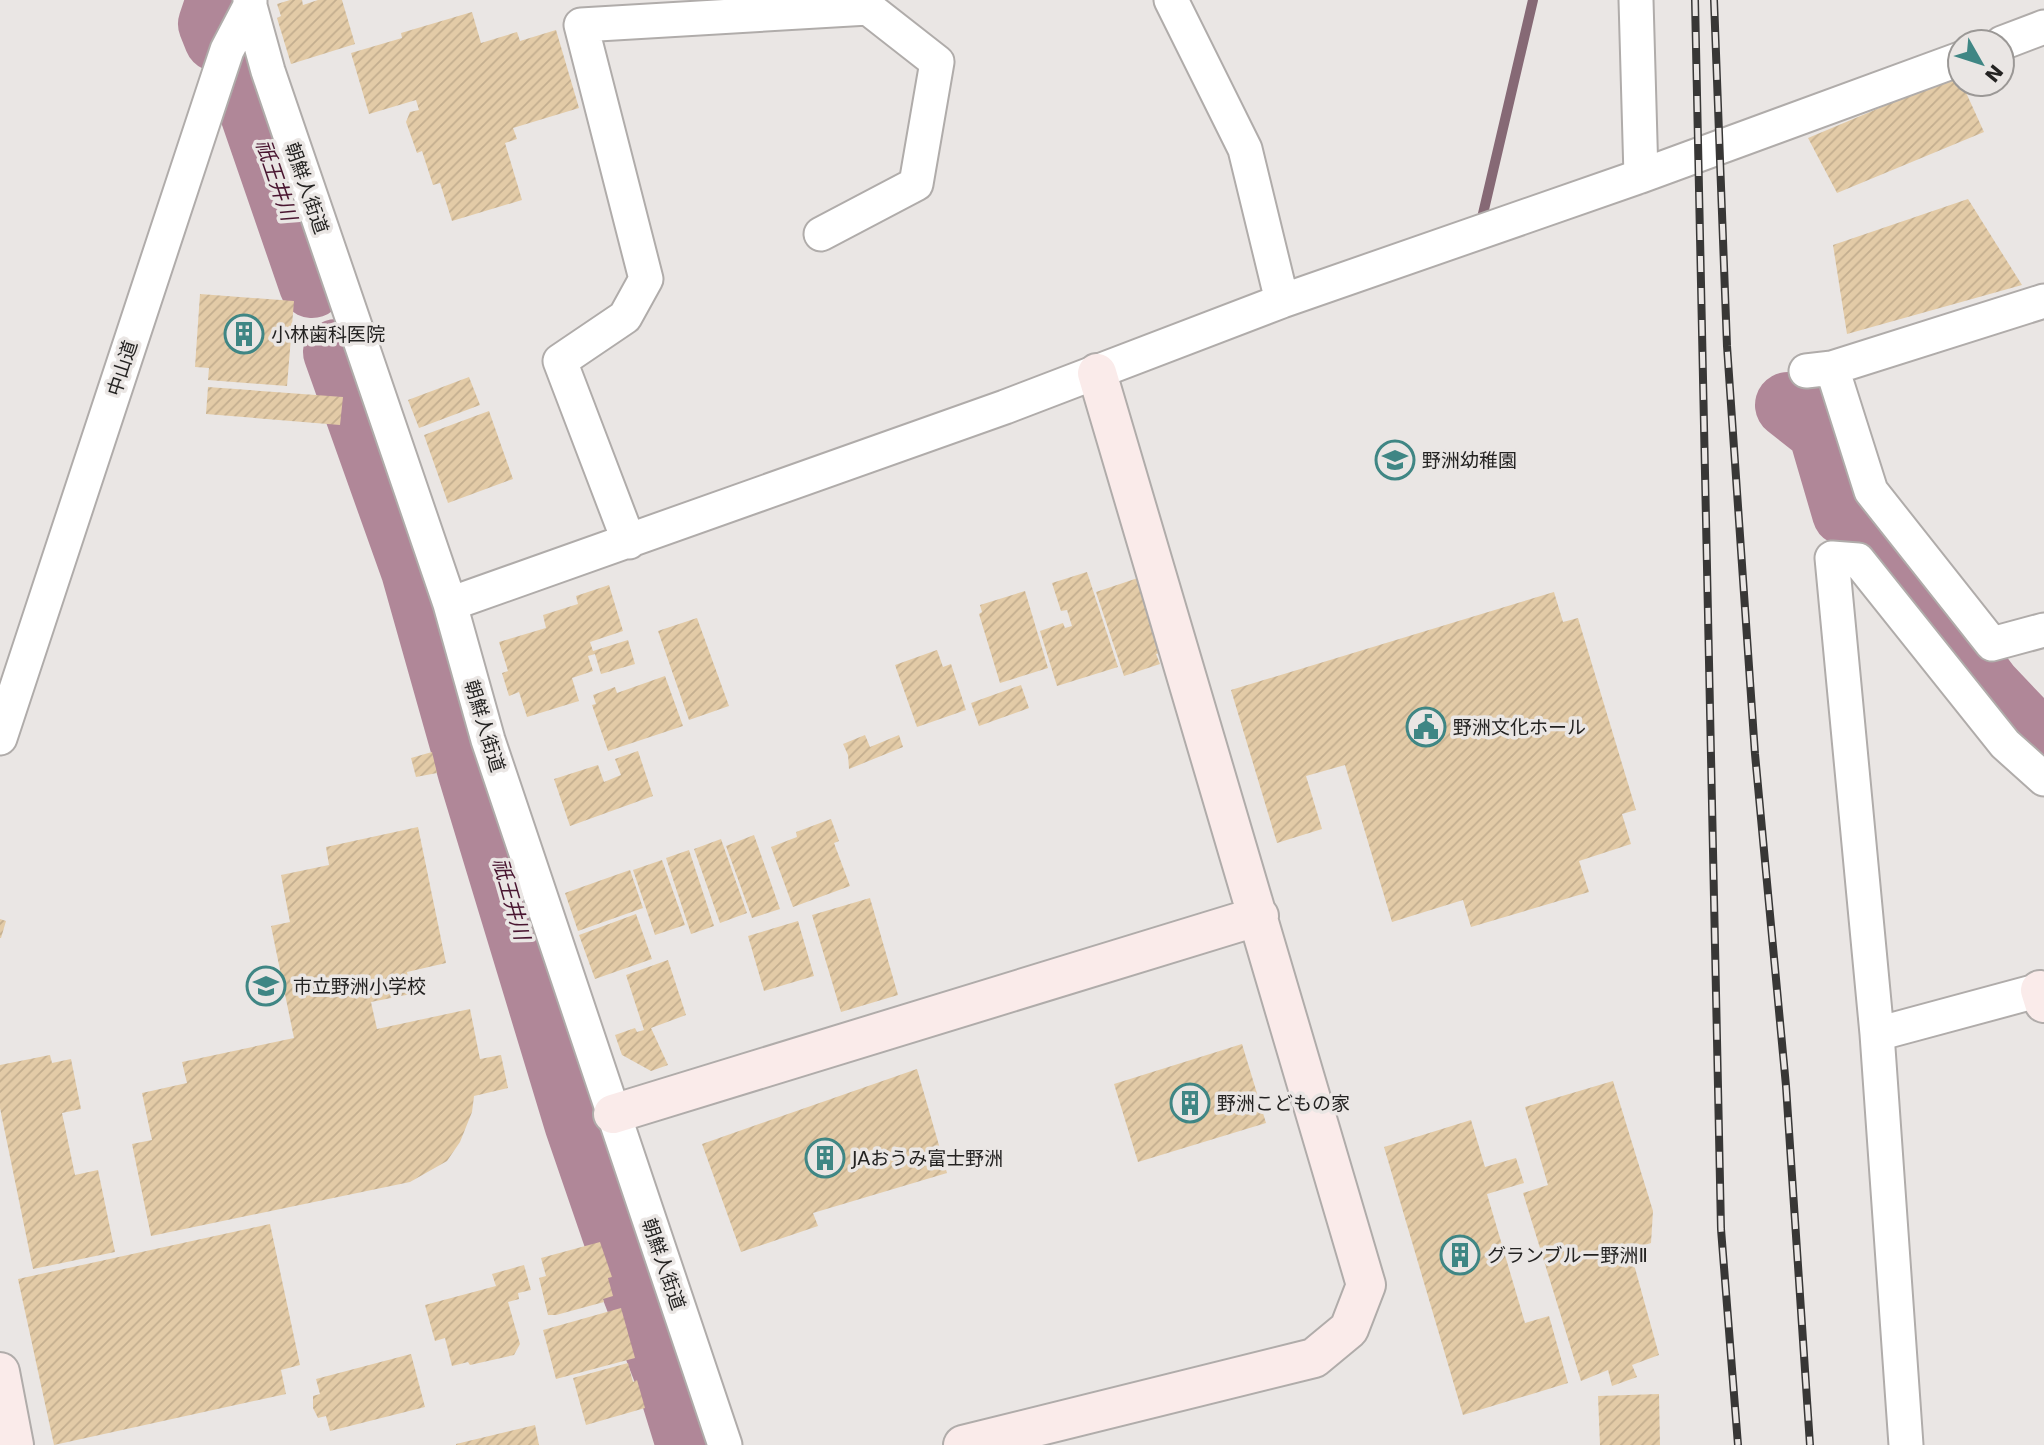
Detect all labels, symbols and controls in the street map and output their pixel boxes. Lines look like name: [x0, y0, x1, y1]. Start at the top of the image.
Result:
north arrow: [1946, 28, 2016, 98]
text: N: [1981, 61, 2008, 87]
water label: 祇王井川: [251, 136, 302, 226]
street label: 朝鮮人街道: [281, 139, 333, 237]
building icon: 小林歯科医院: [223, 313, 265, 355]
place label: 小林歯科医院: [271, 323, 385, 345]
street label: 中山道: [103, 337, 141, 399]
school or university icon: 野洲幼稚園: [1374, 439, 1416, 481]
place label: 野洲幼稚園: [1422, 449, 1517, 471]
street label: 朝鮮人街道: [461, 677, 509, 775]
public building icon: 野洲文化ホール: [1405, 706, 1447, 748]
place label: 野洲文化ホール: [1453, 716, 1586, 738]
water label: 祇王井川: [488, 855, 535, 945]
school or university icon: 市立野洲小学校: [245, 965, 287, 1007]
place label: 市立野洲小学校: [293, 975, 426, 997]
building icon: 野洲こどもの家: [1169, 1082, 1211, 1124]
place label: 野洲こどもの家: [1217, 1092, 1350, 1114]
building icon: JAおうみ富士野洲: [804, 1137, 846, 1179]
place label: JAおうみ富士野洲: [851, 1147, 1003, 1169]
street label: 朝鮮人街道: [638, 1215, 690, 1313]
building icon: グランブルー野洲Ⅱ: [1439, 1234, 1481, 1276]
place label: グランブルー野洲Ⅱ: [1487, 1244, 1648, 1266]

